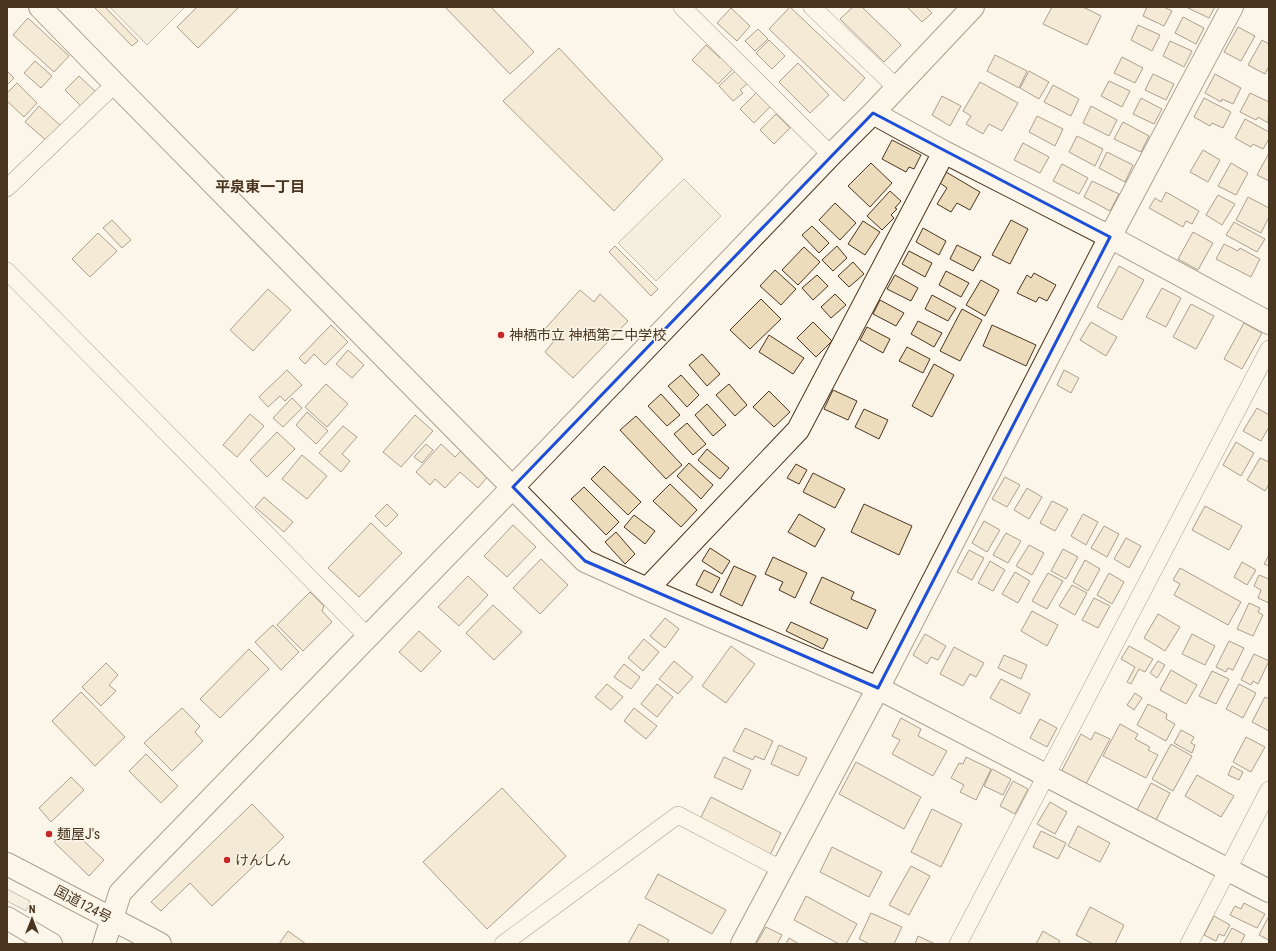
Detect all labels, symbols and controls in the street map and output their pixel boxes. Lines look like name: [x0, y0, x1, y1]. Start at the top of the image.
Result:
district label: 平泉東一丁目: [215, 178, 305, 196]
place label: 神栖市立 神栖第二中学校: [509, 327, 666, 343]
marker: 神栖市立 神栖第二中学校: [496, 330, 506, 340]
place label: 麺屋J's: [57, 826, 100, 842]
marker: 麺屋J's: [44, 829, 54, 839]
place label: けんしん: [235, 852, 291, 868]
marker: けんしん: [222, 855, 232, 865]
street label: 国道124号: [52, 882, 114, 926]
north arrow: [12, 899, 52, 939]
text: N: [29, 903, 36, 916]

